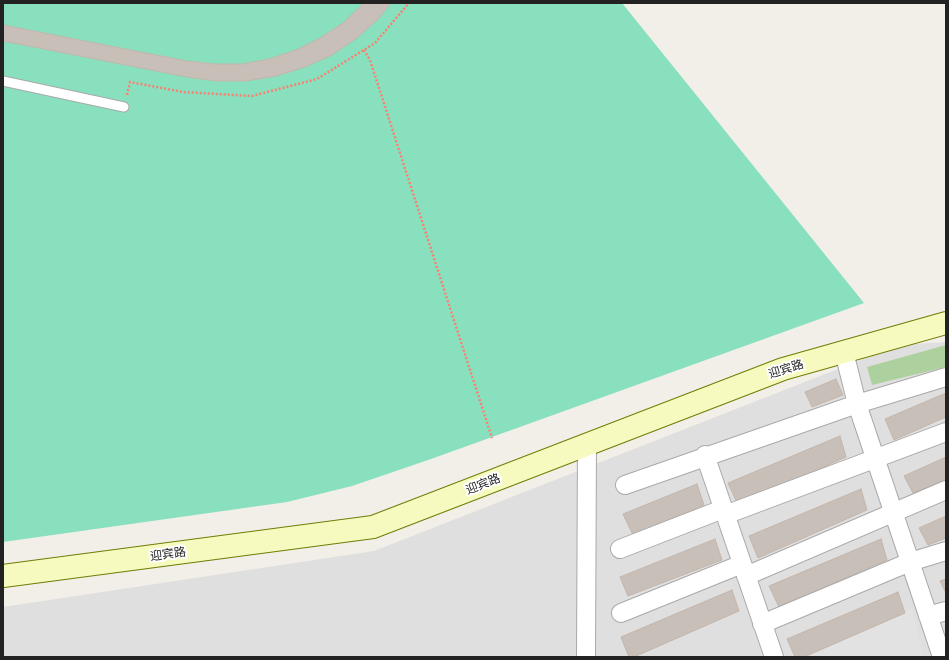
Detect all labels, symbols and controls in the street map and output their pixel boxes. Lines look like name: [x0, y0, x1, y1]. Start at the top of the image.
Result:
street label: 迎宾路: [767, 357, 805, 381]
street label: 迎宾路: [464, 471, 502, 497]
street label: 迎宾路: [149, 544, 187, 564]

